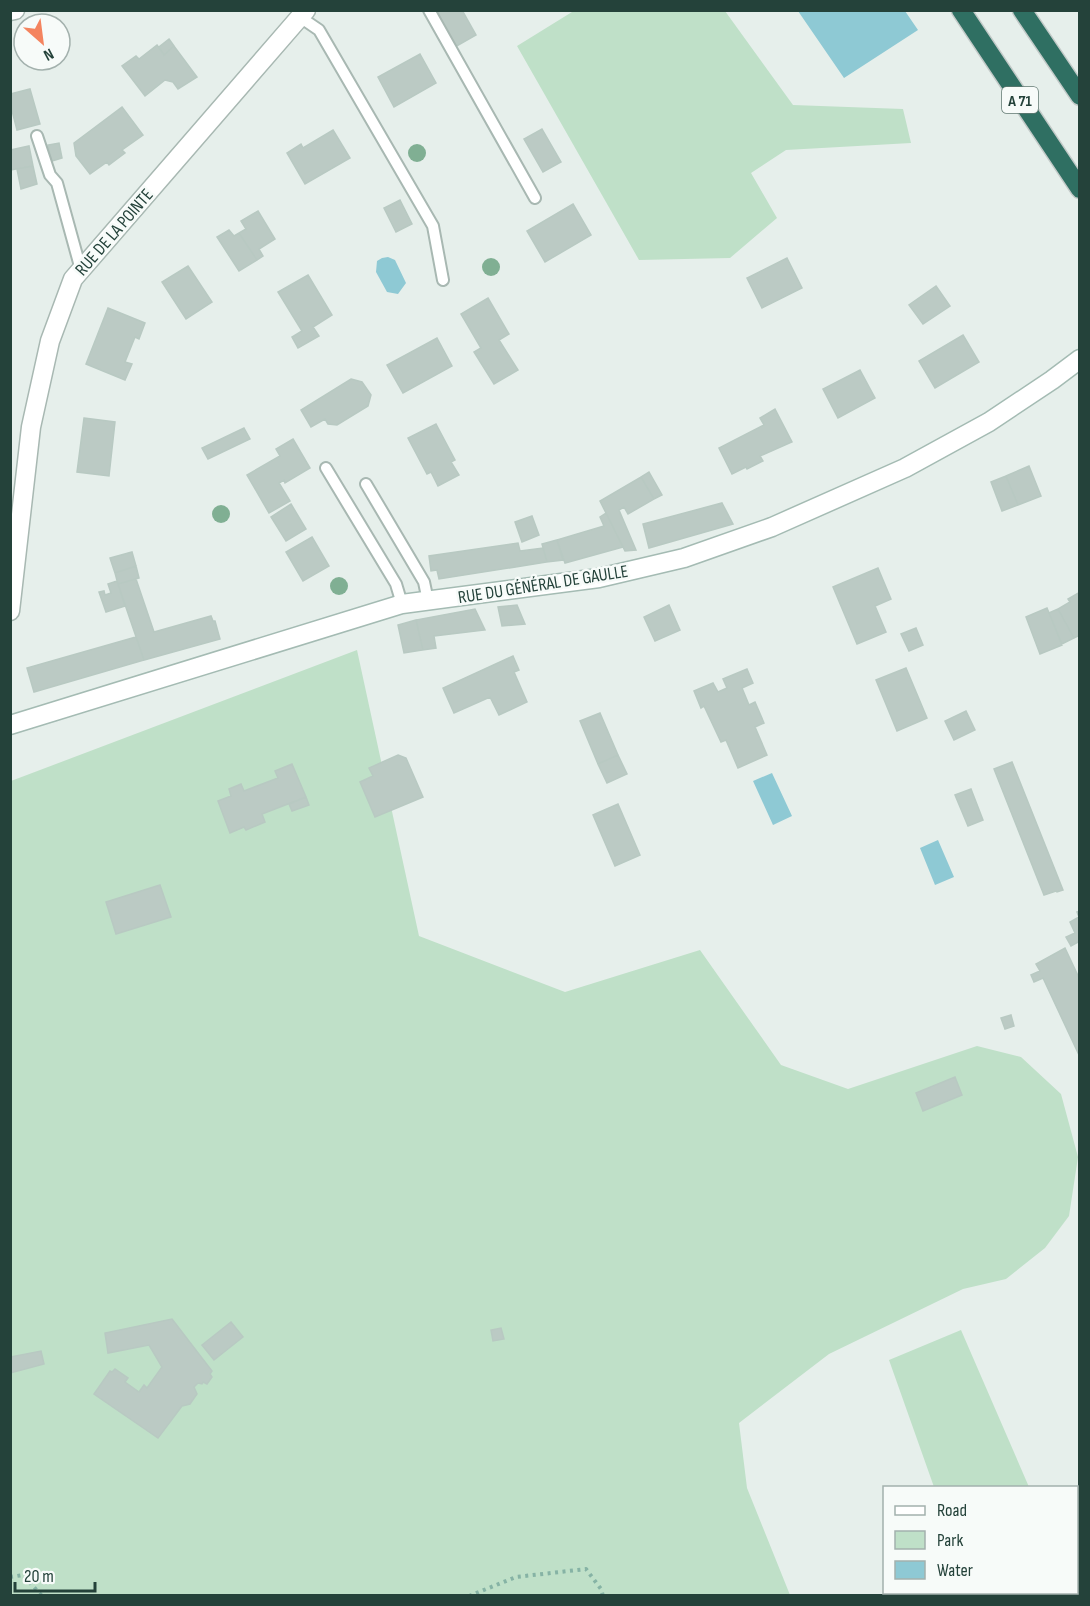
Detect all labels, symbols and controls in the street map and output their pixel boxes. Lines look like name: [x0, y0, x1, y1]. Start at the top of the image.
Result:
north arrow: [12, 12, 72, 72]
text: N: [40, 44, 57, 64]
road number: A 71: [1002, 87, 1038, 113]
street label: RUE DE LA POINTE: [71, 185, 158, 280]
street label: RUE DU GÉNÉRAL DE GAULLE: [457, 561, 630, 608]
legend: [883, 1486, 1078, 1594]
text: Road: [937, 1500, 967, 1521]
text: Park: [937, 1530, 963, 1551]
scale bar: [15, 1555, 94, 1593]
text: Water: [937, 1560, 973, 1581]
text: 20 m: [24, 1566, 54, 1587]

